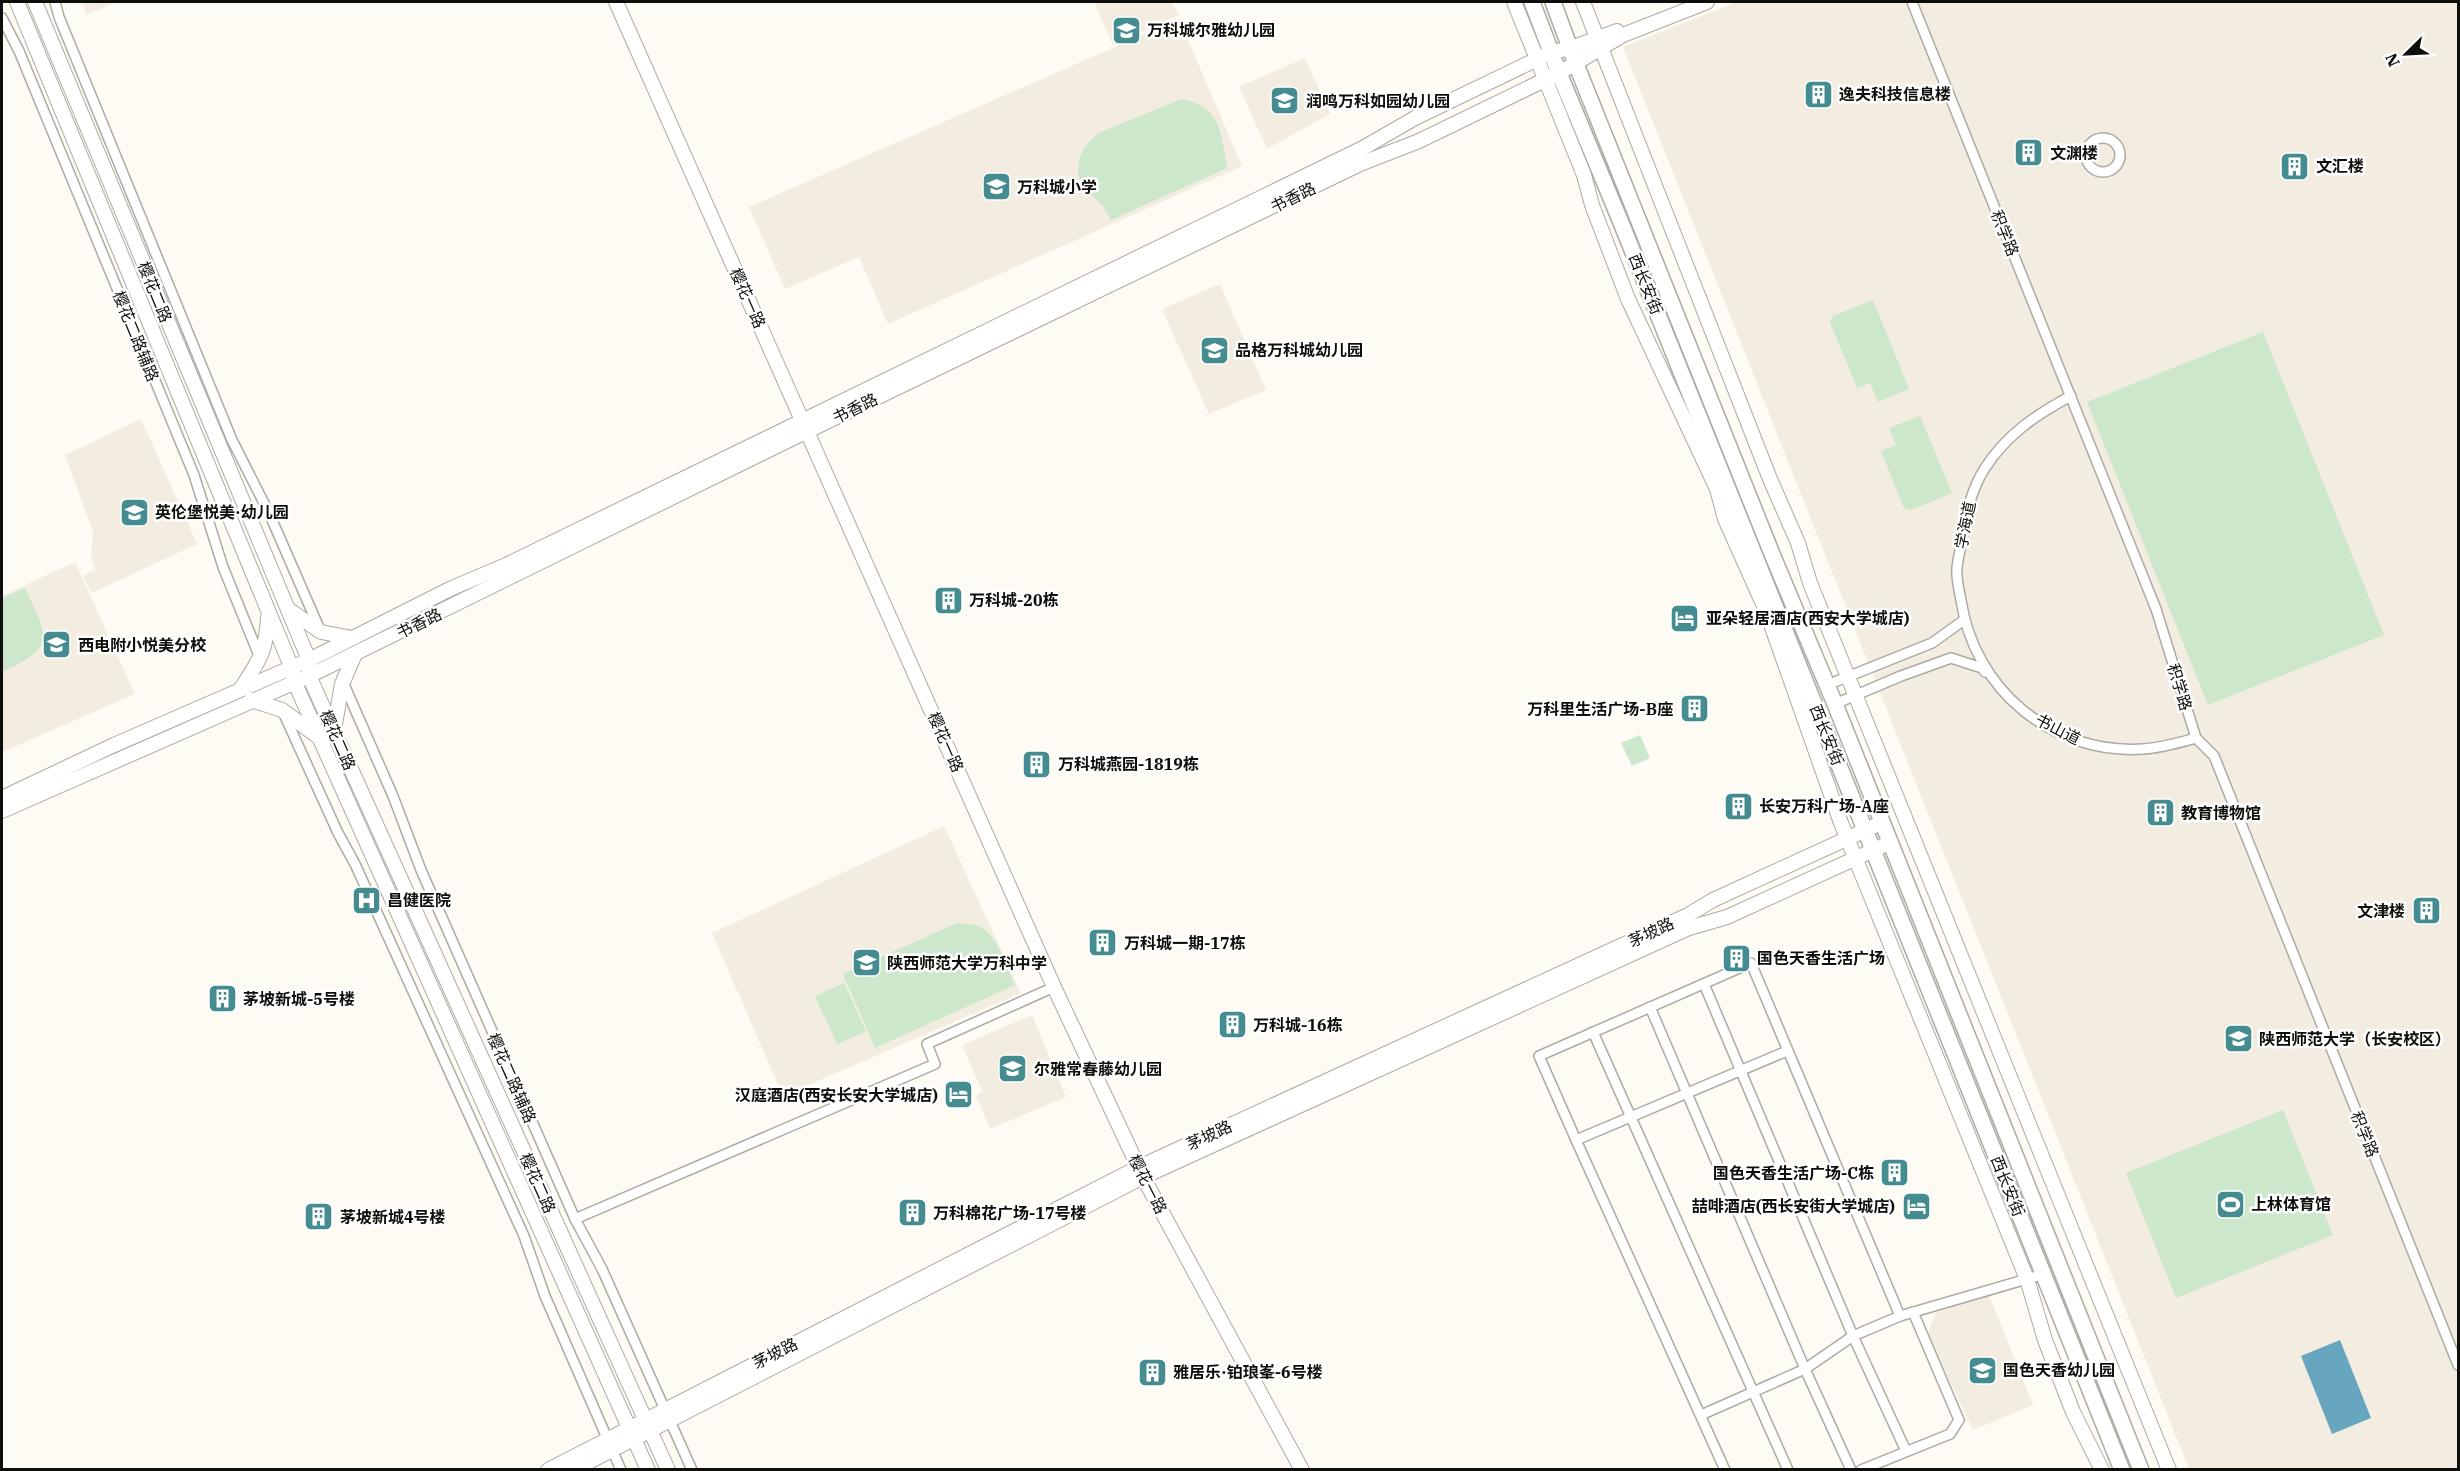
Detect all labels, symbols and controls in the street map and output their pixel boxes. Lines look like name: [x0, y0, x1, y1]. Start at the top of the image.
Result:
school or university icon: 万科城尔雅幼儿园: [1110, 14, 1142, 46]
place label: 万科城尔雅幼儿园: [1147, 20, 1275, 40]
north arrow: [2376, 24, 2436, 84]
text: N: [2381, 50, 2404, 70]
building icon: 逸夫科技信息楼: [1802, 78, 1834, 110]
place label: 逸夫科技信息楼: [1839, 84, 1951, 104]
school or university icon: 润鸣万科如园幼儿园: [1269, 85, 1301, 117]
place label: 润鸣万科如园幼儿园: [1306, 91, 1450, 111]
building icon: 文渊楼: [2013, 137, 2045, 169]
place label: 文渊楼: [2050, 143, 2098, 163]
building icon: 文汇楼: [2279, 150, 2311, 182]
place label: 文汇楼: [2316, 156, 2364, 176]
school or university icon: 万科城小学: [980, 171, 1012, 203]
place label: 万科城小学: [1017, 177, 1097, 197]
street label: 书香路: [1267, 177, 1319, 217]
street label: 积学路: [1987, 207, 2023, 259]
street label: 西长安街: [1625, 251, 1667, 317]
street label: 樱花二路: [134, 259, 176, 325]
street label: 樱花一路: [726, 265, 770, 331]
street label: 樱花二路辅路: [109, 288, 163, 384]
school or university icon: 品格万科城幼儿园: [1198, 334, 1230, 366]
place label: 品格万科城幼儿园: [1235, 340, 1363, 360]
street label: 书香路: [829, 388, 881, 428]
school or university icon: 英伦堡悦美·幼儿园: [118, 496, 150, 528]
street label: 学海道: [1951, 500, 1979, 550]
place label: 英伦堡悦美·幼儿园: [155, 502, 289, 522]
building icon: 万科城-20栋: [932, 584, 964, 616]
place label: 万科城-20栋: [969, 590, 1059, 610]
hotel icon: 亚朵轻居酒店(西安大学城店): [1669, 602, 1701, 634]
street label: 书香路: [393, 603, 445, 643]
place label: 亚朵轻居酒店(西安大学城店): [1706, 608, 1910, 628]
school or university icon: 西电附小悦美分校: [41, 629, 73, 661]
place label: 西电附小悦美分校: [78, 635, 207, 655]
street label: 积学路: [2163, 661, 2197, 713]
building icon: 万科里生活广场-B座: [1678, 693, 1710, 725]
place label: 万科里生活广场-B座: [1527, 699, 1673, 719]
street label: 西长安街: [1806, 702, 1848, 768]
street label: 樱花二路: [316, 707, 360, 773]
street label: 樱花一路: [924, 709, 968, 775]
street label: 书山道: [2032, 709, 2084, 749]
building icon: 万科城燕园-1819栋: [1021, 748, 1053, 780]
place label: 万科城燕园-1819栋: [1058, 754, 1199, 774]
building icon: 长安万科广场-A座: [1722, 790, 1754, 822]
place label: 长安万科广场-A座: [1759, 796, 1889, 816]
building icon: 教育博物馆: [2144, 797, 2176, 829]
place label: 教育博物馆: [2181, 803, 2261, 823]
hospital icon: 昌健医院: [350, 884, 382, 916]
place label: 昌健医院: [387, 890, 451, 910]
building icon: 文津楼: [2410, 895, 2442, 927]
place label: 文津楼: [2357, 901, 2405, 921]
street label: 茅坡路: [1625, 913, 1677, 951]
building icon: 万科城一期-17栋: [1087, 927, 1119, 959]
place label: 万科城一期-17栋: [1124, 933, 1246, 953]
building icon: 国色天香生活广场: [1720, 942, 1752, 974]
school or university icon: 陕西师范大学万科中学: [850, 947, 882, 979]
place label: 国色天香生活广场: [1757, 948, 1885, 968]
place label: 陕西师范大学万科中学: [887, 953, 1047, 973]
building icon: 茅坡新城-5号楼: [206, 983, 238, 1015]
place label: 茅坡新城-5号楼: [243, 989, 355, 1009]
building icon: 万科城-16栋: [1216, 1009, 1248, 1041]
place label: 万科城-16栋: [1253, 1015, 1343, 1035]
school or university icon: 陕西师范大学（长安校区）: [2222, 1023, 2254, 1055]
place label: 陕西师范大学（长安校区）: [2259, 1029, 2451, 1049]
street label: 樱花二路辅路: [483, 1030, 541, 1126]
school or university icon: 尔雅常春藤幼儿园: [997, 1053, 1029, 1085]
place label: 尔雅常春藤幼儿园: [1034, 1059, 1162, 1079]
hotel icon: 汉庭酒店(西安长安大学城店): [943, 1079, 975, 1111]
place label: 汉庭酒店(西安长安大学城店): [735, 1085, 938, 1105]
street label: 积学路: [2347, 1108, 2383, 1160]
street label: 茅坡路: [1183, 1116, 1235, 1154]
street label: 樱花二路: [516, 1150, 560, 1216]
street label: 樱花一路: [1125, 1151, 1171, 1217]
street label: 西长安街: [1987, 1153, 2029, 1219]
building icon: 国色天香生活广场-C栋: [1879, 1157, 1911, 1189]
place label: 国色天香生活广场-C栋: [1713, 1163, 1874, 1183]
sports icon: 上林体育馆: [2214, 1188, 2246, 1220]
hotel icon: 喆啡酒店(西长安街大学城店): [1900, 1190, 1932, 1222]
place label: 上林体育馆: [2251, 1194, 2331, 1214]
place label: 喆啡酒店(西长安街大学城店): [1692, 1196, 1895, 1216]
building icon: 万科棉花广场-17号楼: [896, 1197, 928, 1229]
building icon: 茅坡新城4号楼: [303, 1201, 335, 1233]
place label: 万科棉花广场-17号楼: [933, 1203, 1087, 1223]
place label: 茅坡新城4号楼: [340, 1207, 446, 1227]
street label: 茅坡路: [749, 1333, 801, 1373]
school or university icon: 国色天香幼儿园: [1966, 1354, 1998, 1386]
building icon: 雅居乐·铂琅峯-6号楼: [1136, 1356, 1168, 1388]
place label: 国色天香幼儿园: [2003, 1360, 2115, 1380]
place label: 雅居乐·铂琅峯-6号楼: [1173, 1362, 1323, 1382]

